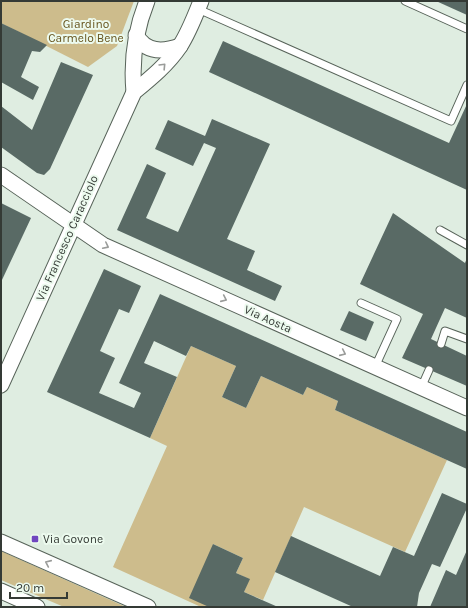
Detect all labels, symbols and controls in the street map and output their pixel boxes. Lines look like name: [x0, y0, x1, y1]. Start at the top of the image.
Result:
park label: Giardino Carmelo Bene: [48, 17, 124, 45]
one-way arrow: [158, 63, 166, 71]
street label: Via Francesco Caracciolo: [33, 173, 101, 303]
one-way arrow: [101, 241, 109, 249]
one-way arrow: [220, 294, 227, 302]
street label: Via Aosta: [242, 302, 294, 336]
one-way arrow: [339, 348, 346, 356]
place label: Via Govone: [43, 532, 103, 546]
marker: Via Govone: [30, 534, 40, 544]
one-way arrow: [45, 560, 53, 568]
scale bar: [10, 574, 67, 600]
text: 20 m: [16, 581, 44, 595]

